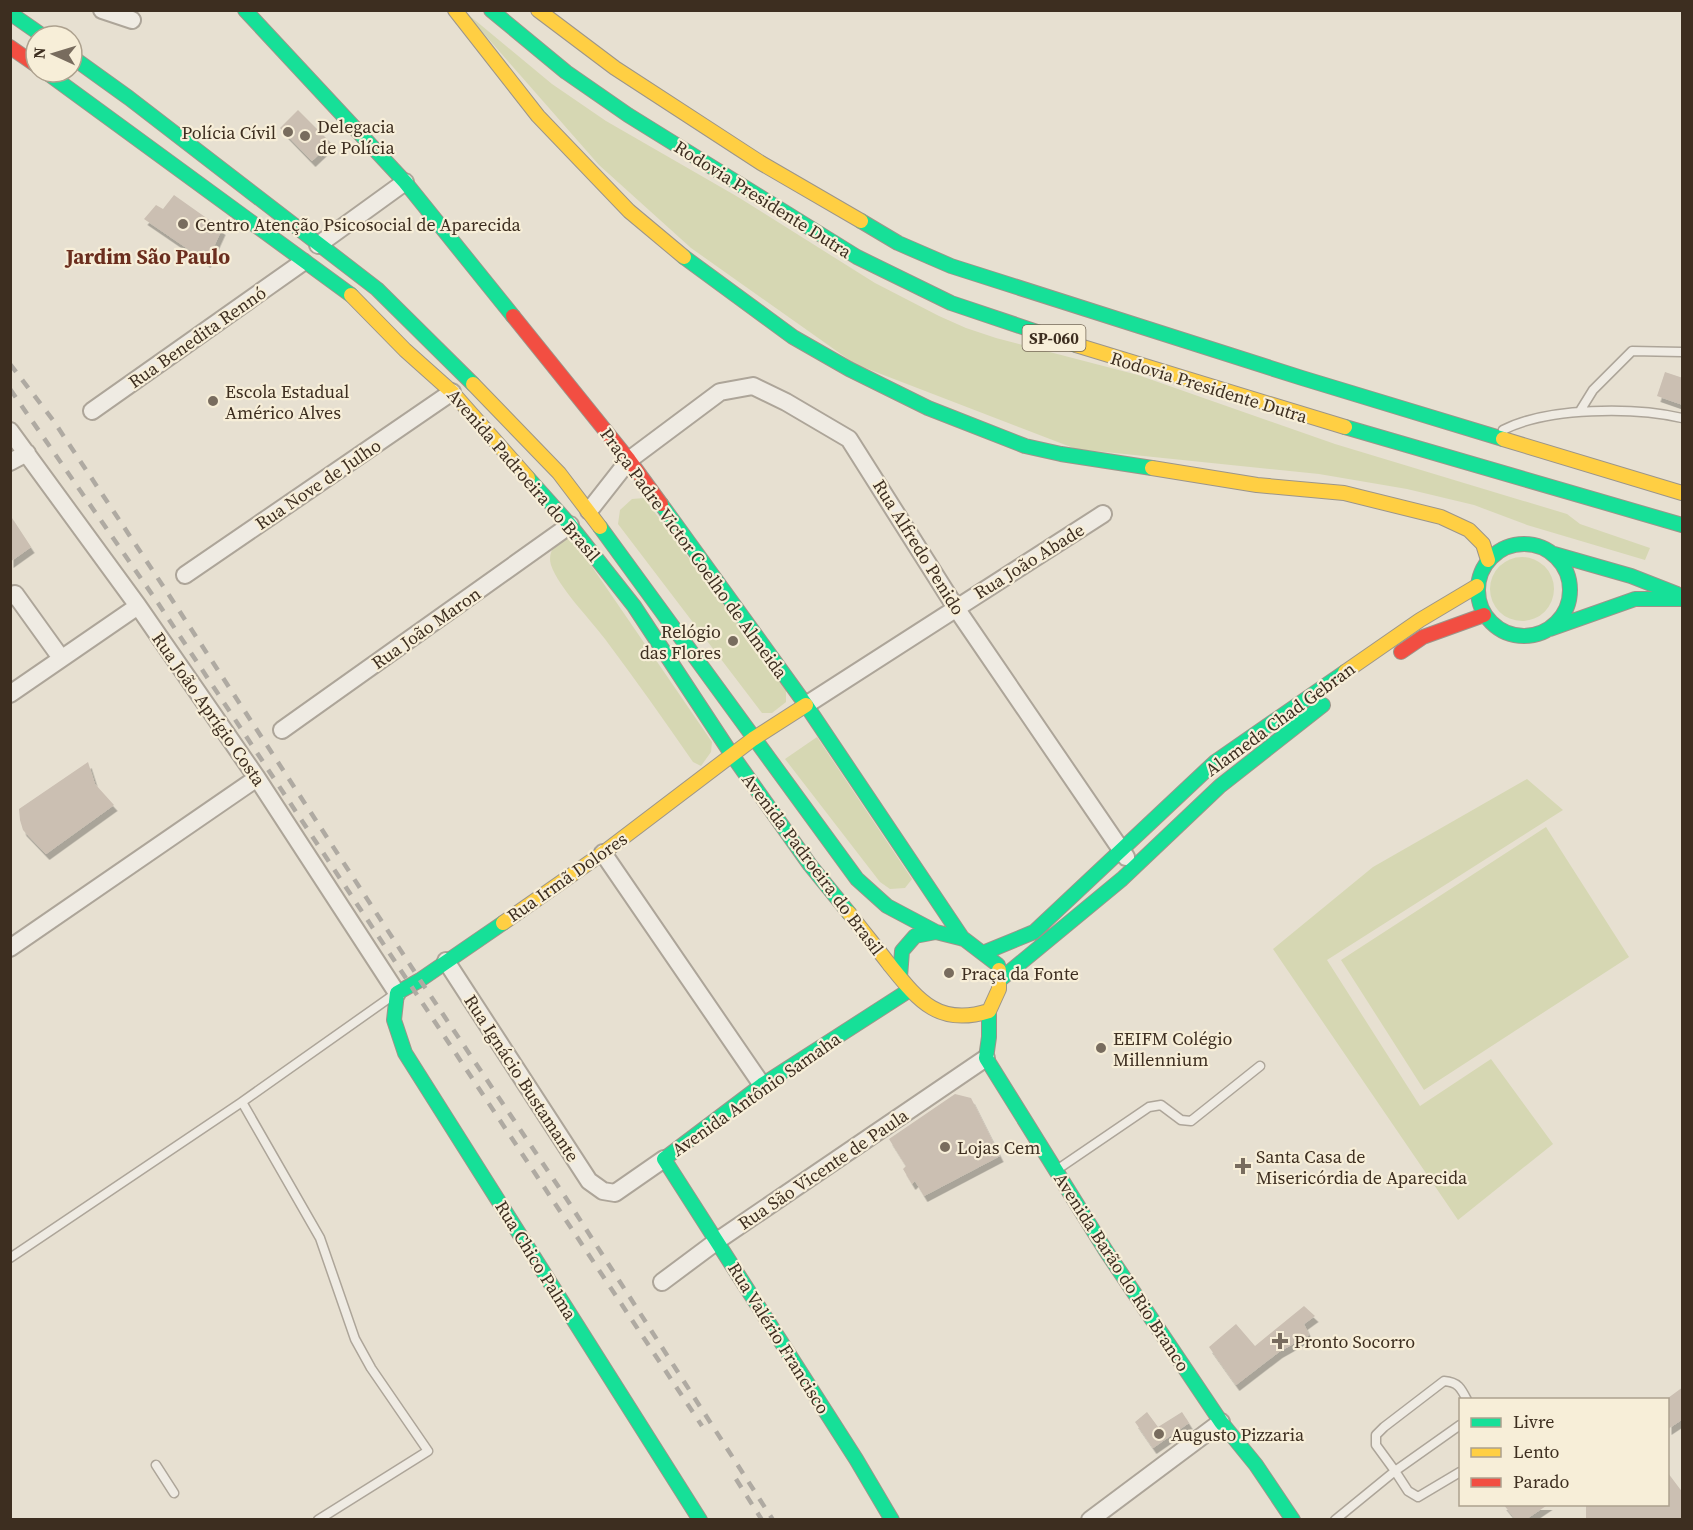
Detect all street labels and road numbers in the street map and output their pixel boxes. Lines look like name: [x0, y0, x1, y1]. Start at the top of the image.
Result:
street label: Rodovia Presidente Dutra: [670, 134, 857, 264]
street label: Rua Benedita Rennó: [123, 280, 271, 394]
road number: SP-060: [1022, 325, 1086, 351]
street label: Rodovia Presidente Dutra: [1107, 345, 1311, 429]
street label: Avenida Padroeira do Brasil: [442, 383, 606, 567]
street label: Praça Padre Victor Coelho de Almeida: [595, 423, 794, 684]
street label: Rua Nove de Julho: [250, 433, 386, 535]
street label: Rua Alfredo Penido: [867, 474, 971, 620]
street label: Rua João Abade: [969, 517, 1089, 605]
street label: Rua João Maron: [366, 581, 486, 675]
street label: Rua João Aprígio Costa: [146, 627, 272, 792]
street label: Alameda Chad Gebran: [1200, 656, 1360, 782]
street label: Avenida Padroeira do Brasil: [736, 768, 890, 960]
street label: Rua Irmã Dolores: [502, 826, 632, 928]
street label: Rua Ignácio Bustamante: [459, 990, 585, 1166]
street label: Avenida Antônio Samaha: [667, 1026, 846, 1162]
street label: Rua São Vicente de Paula: [733, 1102, 914, 1235]
street label: Avenida Barão do Rio Branco: [1048, 1168, 1196, 1376]
street label: Rua Chico Palma: [489, 1196, 583, 1325]
street label: Rua Valério Francisco: [722, 1257, 836, 1419]

